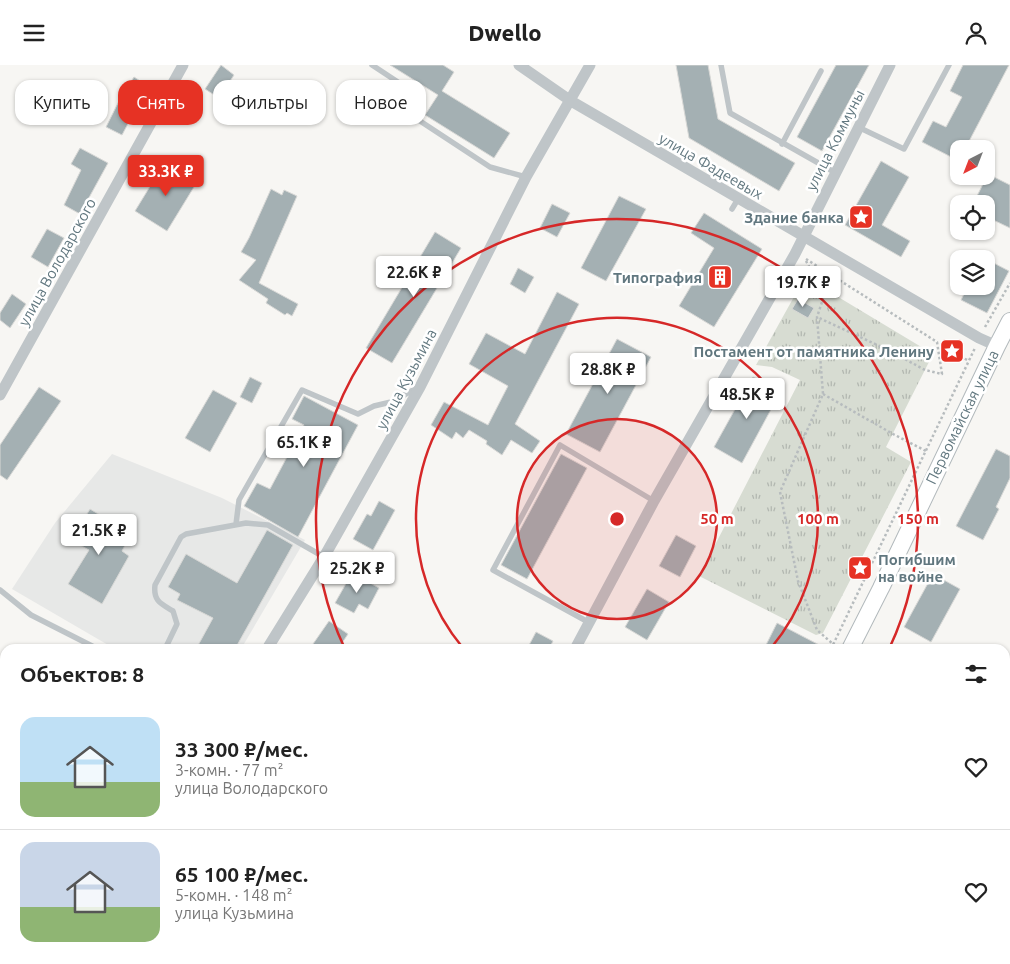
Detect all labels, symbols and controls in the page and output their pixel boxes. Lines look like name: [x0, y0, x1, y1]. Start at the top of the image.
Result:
icon: menu: [20, 19, 48, 47]
icon: person: [962, 19, 990, 47]
text: Dwello: [468, 20, 542, 45]
chip: Купить: [15, 80, 108, 125]
chip: Снять: [118, 80, 203, 125]
chip: Фильтры: [213, 80, 326, 125]
chip: Новое: [336, 80, 426, 125]
street label: улица Коммуны: [802, 87, 868, 193]
street label: улица Фадеевых: [656, 129, 766, 203]
north arrow: [950, 140, 995, 185]
map controls: [950, 140, 995, 295]
pin: 33.3K ₽: [120, 155, 212, 197]
text: 33.3K ₽: [139, 162, 193, 180]
street label: улица Володарского: [15, 195, 99, 329]
button: locate: [950, 195, 995, 240]
place icon: Здание банка: [848, 204, 874, 230]
place label: Здание банка: [744, 209, 844, 226]
button: layers: [950, 250, 995, 295]
pin: 22.6K ₽: [368, 255, 460, 298]
text: 22.6K ₽: [387, 263, 441, 281]
building icon: Типография: [707, 264, 733, 290]
pin: 19.7K ₽: [757, 265, 849, 308]
place label: Типография: [613, 269, 702, 286]
text: 19.7K ₽: [776, 273, 830, 291]
street label: улица Кузьмина: [372, 326, 440, 432]
place icon: Постамент от памятника Ленину: [939, 338, 965, 364]
place label: Постамент от памятника Ленину: [693, 343, 934, 360]
street label: Первомайская улица: [922, 347, 1002, 487]
pin: 28.8K ₽: [562, 353, 654, 395]
text: 28.8K ₽: [581, 360, 635, 378]
pin: 48.5K ₽: [701, 377, 793, 420]
text: 48.5K ₽: [720, 385, 774, 403]
pin: 65.1K ₽: [258, 425, 350, 468]
text: 65.1K ₽: [277, 433, 331, 451]
centre of rings: [608, 510, 626, 528]
text: 50 m: [700, 510, 734, 527]
text: 100 m: [797, 510, 839, 527]
text: 150 m: [897, 510, 939, 527]
pin: 21.5K ₽: [53, 513, 145, 556]
text: 21.5K ₽: [72, 521, 126, 539]
pin: 25.2K ₽: [311, 551, 403, 594]
place label: Погибшим на войне: [878, 551, 956, 585]
place icon: Погибшим на войне: [847, 555, 873, 581]
text: 25.2K ₽: [330, 559, 384, 577]
icon: filters: [962, 660, 990, 688]
text: Объектов: 8: [20, 662, 144, 686]
icon: home: [60, 737, 120, 797]
text: 33 300 ₽/мес.: [175, 737, 308, 761]
icon: heart: [962, 753, 990, 781]
text: 3-комн. · 77 m²: [175, 761, 283, 779]
text: улица Володарского: [175, 779, 328, 797]
icon: home: [60, 862, 120, 922]
text: 65 100 ₽/мес.: [175, 862, 308, 886]
icon: heart: [962, 878, 990, 906]
text: 5-комн. · 148 m²: [175, 886, 292, 904]
text: улица Кузьмина: [175, 904, 294, 922]

